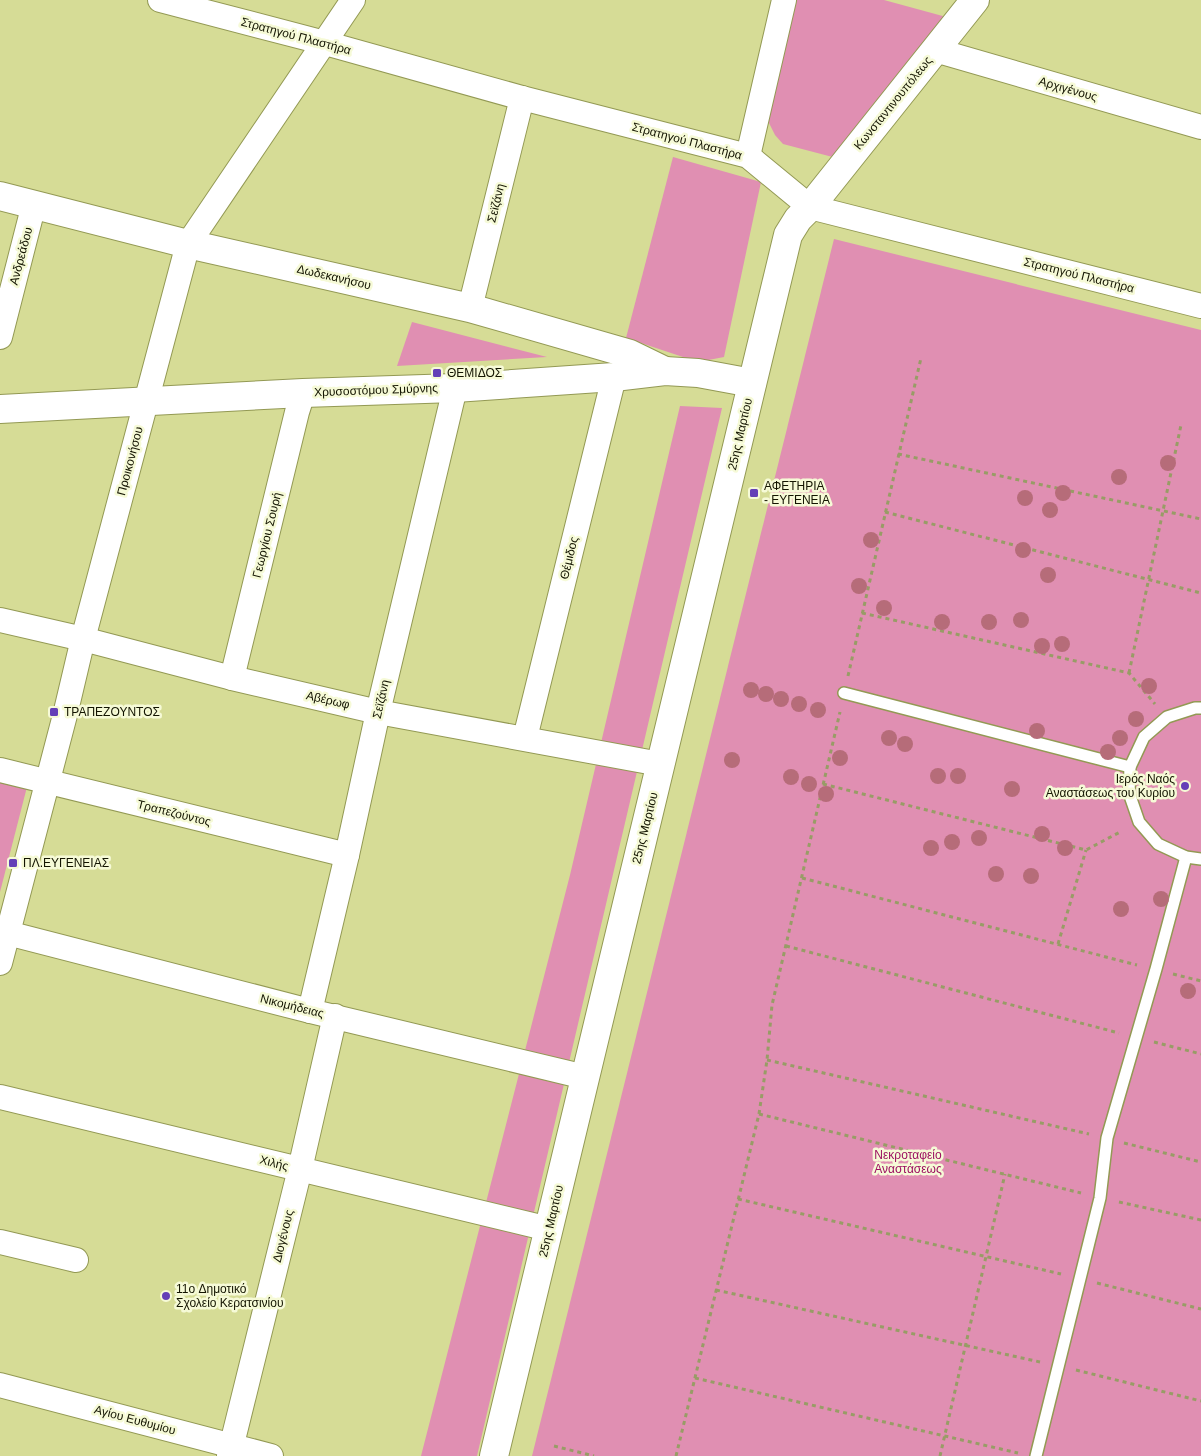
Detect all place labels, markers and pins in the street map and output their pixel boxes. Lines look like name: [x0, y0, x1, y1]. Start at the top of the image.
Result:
place label: ΘΕΜΙΔΟΣ: [447, 366, 502, 380]
marker: ΘΕΜΙΔΟΣ: [431, 367, 443, 379]
place label: ΑΦΕΤΗΡΙΑ - ΕΥΓΕΝΕΙΑ: [764, 479, 830, 507]
marker: ΑΦΕΤΗΡΙΑ - ΕΥΓΕΝΕΙΑ: [748, 487, 760, 499]
place label: ΤΡΑΠΕΖΟΥΝΤΟΣ: [64, 705, 160, 719]
marker: ΤΡΑΠΕΖΟΥΝΤΟΣ: [48, 706, 60, 718]
place label: Ιερός Ναός Αναστάσεως του Κυρίου: [1046, 772, 1175, 800]
marker: Ιερός Ναός Αναστάσεως του Κυρίου: [1179, 780, 1191, 792]
place label: ΠΛ.ΕΥΓΕΝΕΙΑΣ: [23, 856, 109, 870]
marker: ΠΛ.ΕΥΓΕΝΕΙΑΣ: [7, 857, 19, 869]
place label: 11o Δημοτικό Σχολείο Κερατσινίου: [176, 1282, 284, 1310]
marker: 11o Δημοτικό Σχολείο Κερατσινίου: [160, 1290, 172, 1302]

